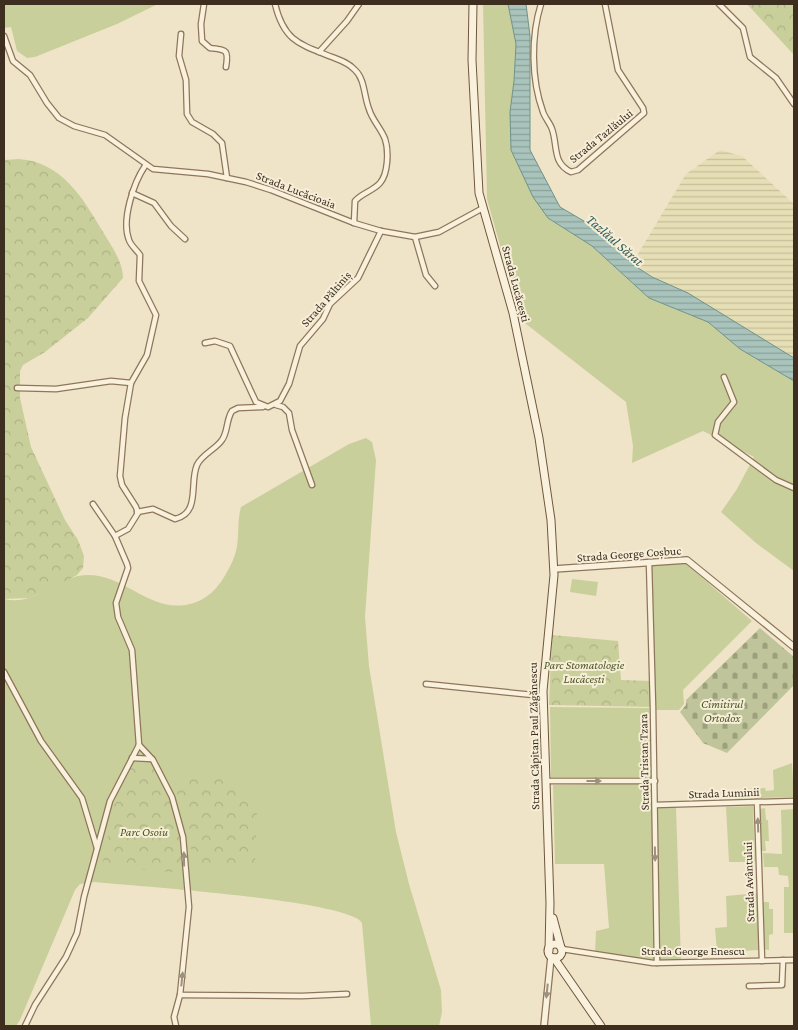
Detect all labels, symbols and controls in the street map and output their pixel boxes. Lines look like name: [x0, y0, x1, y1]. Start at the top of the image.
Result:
street label: Strada Tazlăului: [566, 106, 636, 166]
street label: Strada Lucăcioaia: [254, 168, 338, 212]
water label: Tazlăul Sărat: [583, 211, 647, 270]
street label: Strada Lucăcești: [498, 244, 533, 324]
street label: Strada Păltiniș: [298, 268, 355, 330]
street label: Strada George Coșbuc: [576, 543, 682, 566]
park label: Parc Stomatologie Lucăcești: [544, 658, 625, 687]
street label: Strada Căpitan Paul Zăgănescu: [526, 662, 542, 810]
park label: Cimitirul Ortodox: [701, 697, 744, 725]
street label: Strada Tristan Tzara: [636, 713, 652, 810]
one-way arrow: [587, 777, 603, 785]
street label: Strada Luminii: [688, 785, 760, 801]
one-way arrow: [753, 816, 761, 832]
park label: Parc Osoiu: [120, 825, 168, 839]
street label: Strada Avântului: [741, 842, 757, 922]
one-way arrow: [651, 846, 659, 862]
one-way arrow: [180, 851, 188, 867]
street label: Strada George Enescu: [641, 944, 745, 958]
one-way arrow: [178, 971, 186, 987]
one-way arrow: [542, 984, 550, 1000]

